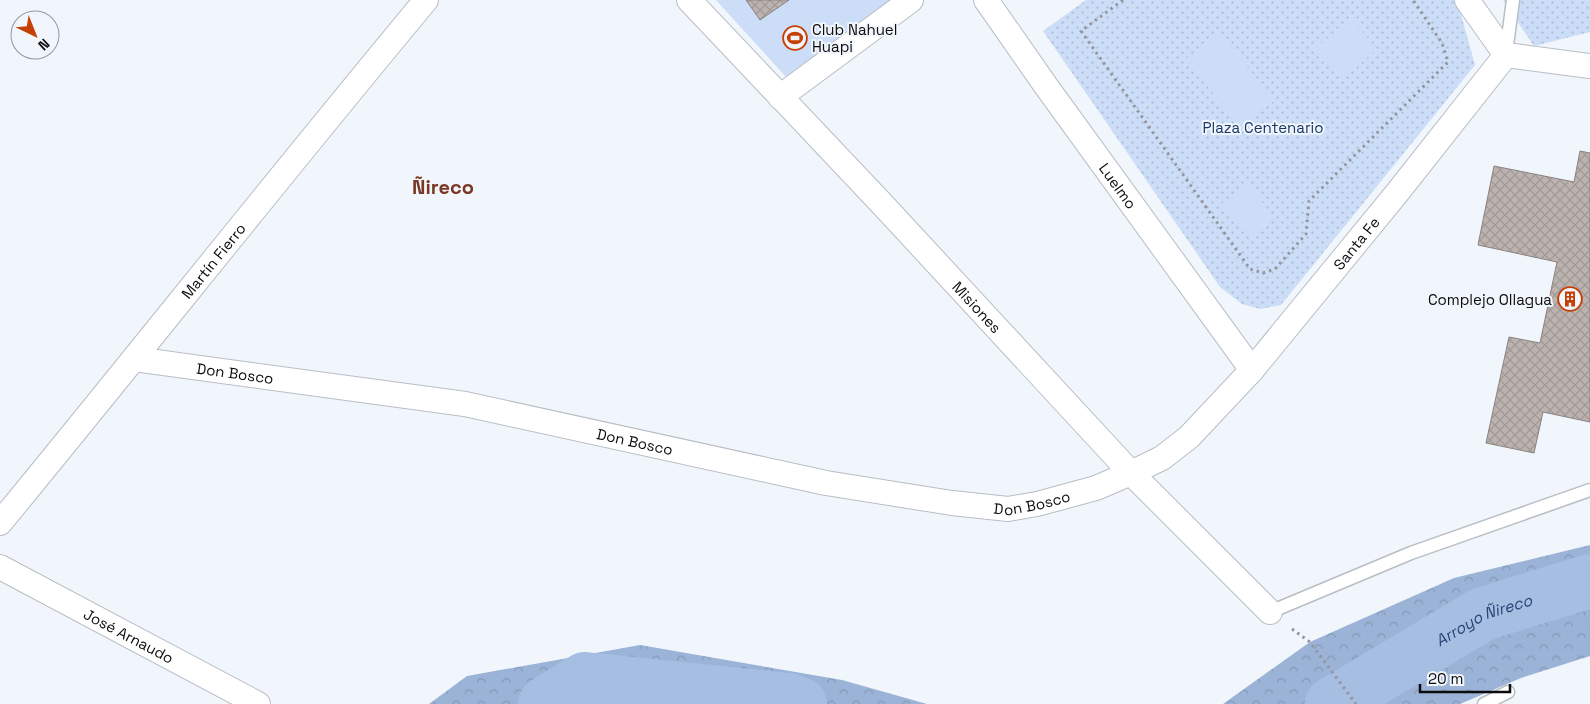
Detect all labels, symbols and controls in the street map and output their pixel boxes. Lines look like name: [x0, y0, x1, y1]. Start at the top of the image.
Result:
north arrow: [10, 10, 60, 60]
place label: Club Nahuel Huapi: [812, 20, 897, 56]
sports icon: Club Nahuel Huapi: [782, 25, 808, 51]
text: N: [34, 35, 53, 54]
park label: Plaza Centenario: [1203, 118, 1324, 137]
street label: Luelmo: [1095, 159, 1141, 212]
district label: Ñireco: [412, 174, 474, 200]
street label: Santa Fe: [1329, 212, 1384, 273]
street label: Martín Fierro: [177, 219, 249, 302]
street label: Misiones: [949, 277, 1006, 337]
building icon: Complejo Ollagua: [1557, 286, 1583, 312]
place label: Complejo Ollagua: [1428, 290, 1552, 309]
street label: Don Bosco: [195, 358, 275, 387]
street label: Don Bosco: [595, 424, 675, 459]
street label: Don Bosco: [993, 486, 1072, 519]
water label: Arroyo Ñireco: [1431, 589, 1536, 651]
street label: José Arnaudo: [81, 604, 177, 667]
scale bar: [1420, 662, 1510, 694]
text: 20 m: [1428, 669, 1463, 688]

